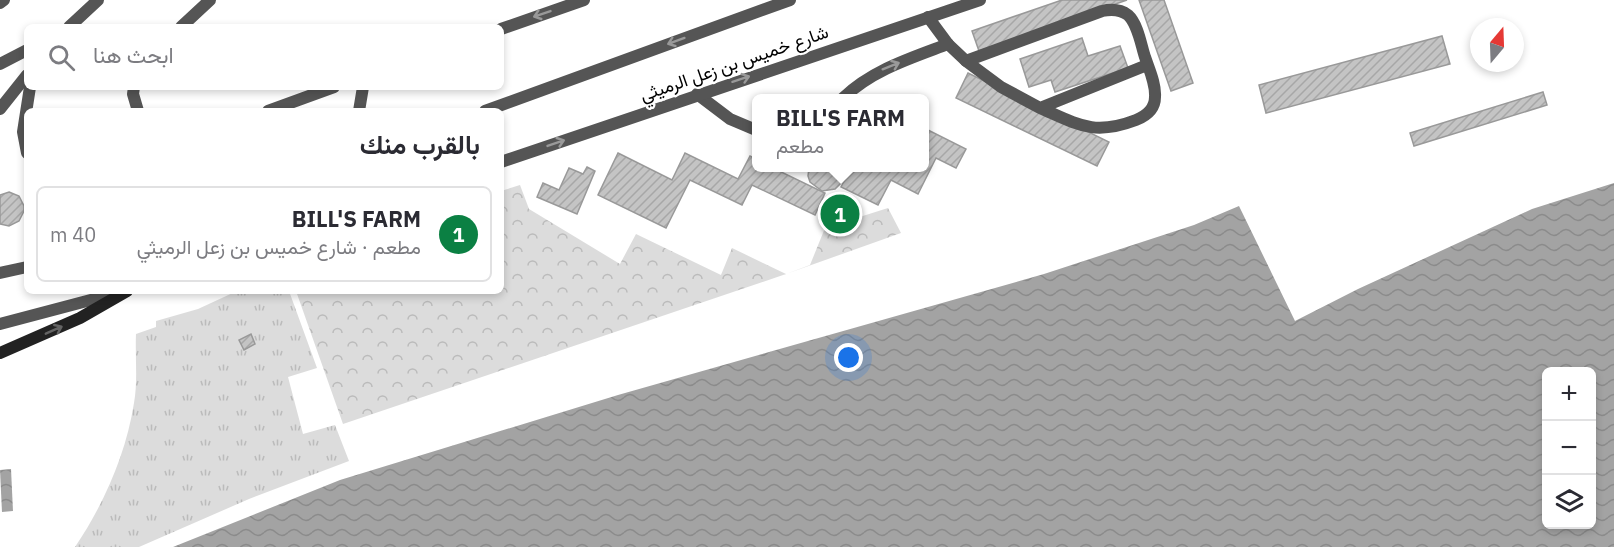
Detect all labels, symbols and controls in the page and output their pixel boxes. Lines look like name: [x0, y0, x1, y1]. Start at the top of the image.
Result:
one-way arrow: [533, 10, 552, 21]
north arrow: [1470, 18, 1524, 72]
street label: شارع خميس بن زعل الرميثي: [637, 20, 833, 110]
search box: [24, 24, 504, 90]
one-way arrow: [667, 36, 686, 47]
text: ابحث هنا: [93, 40, 174, 69]
icon: search: [45, 41, 78, 74]
one-way arrow: [881, 60, 900, 71]
one-way arrow: [731, 73, 750, 84]
popup: [752, 94, 929, 172]
text: BILL'S FARM: [776, 103, 905, 132]
text: بالقرب منك: [360, 127, 480, 161]
text: مطعم: [776, 132, 824, 159]
one-way arrow: [546, 136, 565, 147]
pin: 1: [820, 192, 860, 236]
text: BILL'S FARM: [292, 204, 421, 233]
text: 40 m: [50, 221, 96, 248]
text: 1: [453, 221, 465, 248]
text: مطعم · شارع خميس بن زعل الرميثي: [137, 233, 421, 260]
one-way arrow: [44, 323, 62, 335]
your location: [834, 343, 863, 372]
map controls: [1542, 367, 1596, 529]
button: +: [1542, 367, 1596, 421]
button: −: [1542, 421, 1596, 475]
button: layers: [1542, 475, 1596, 529]

